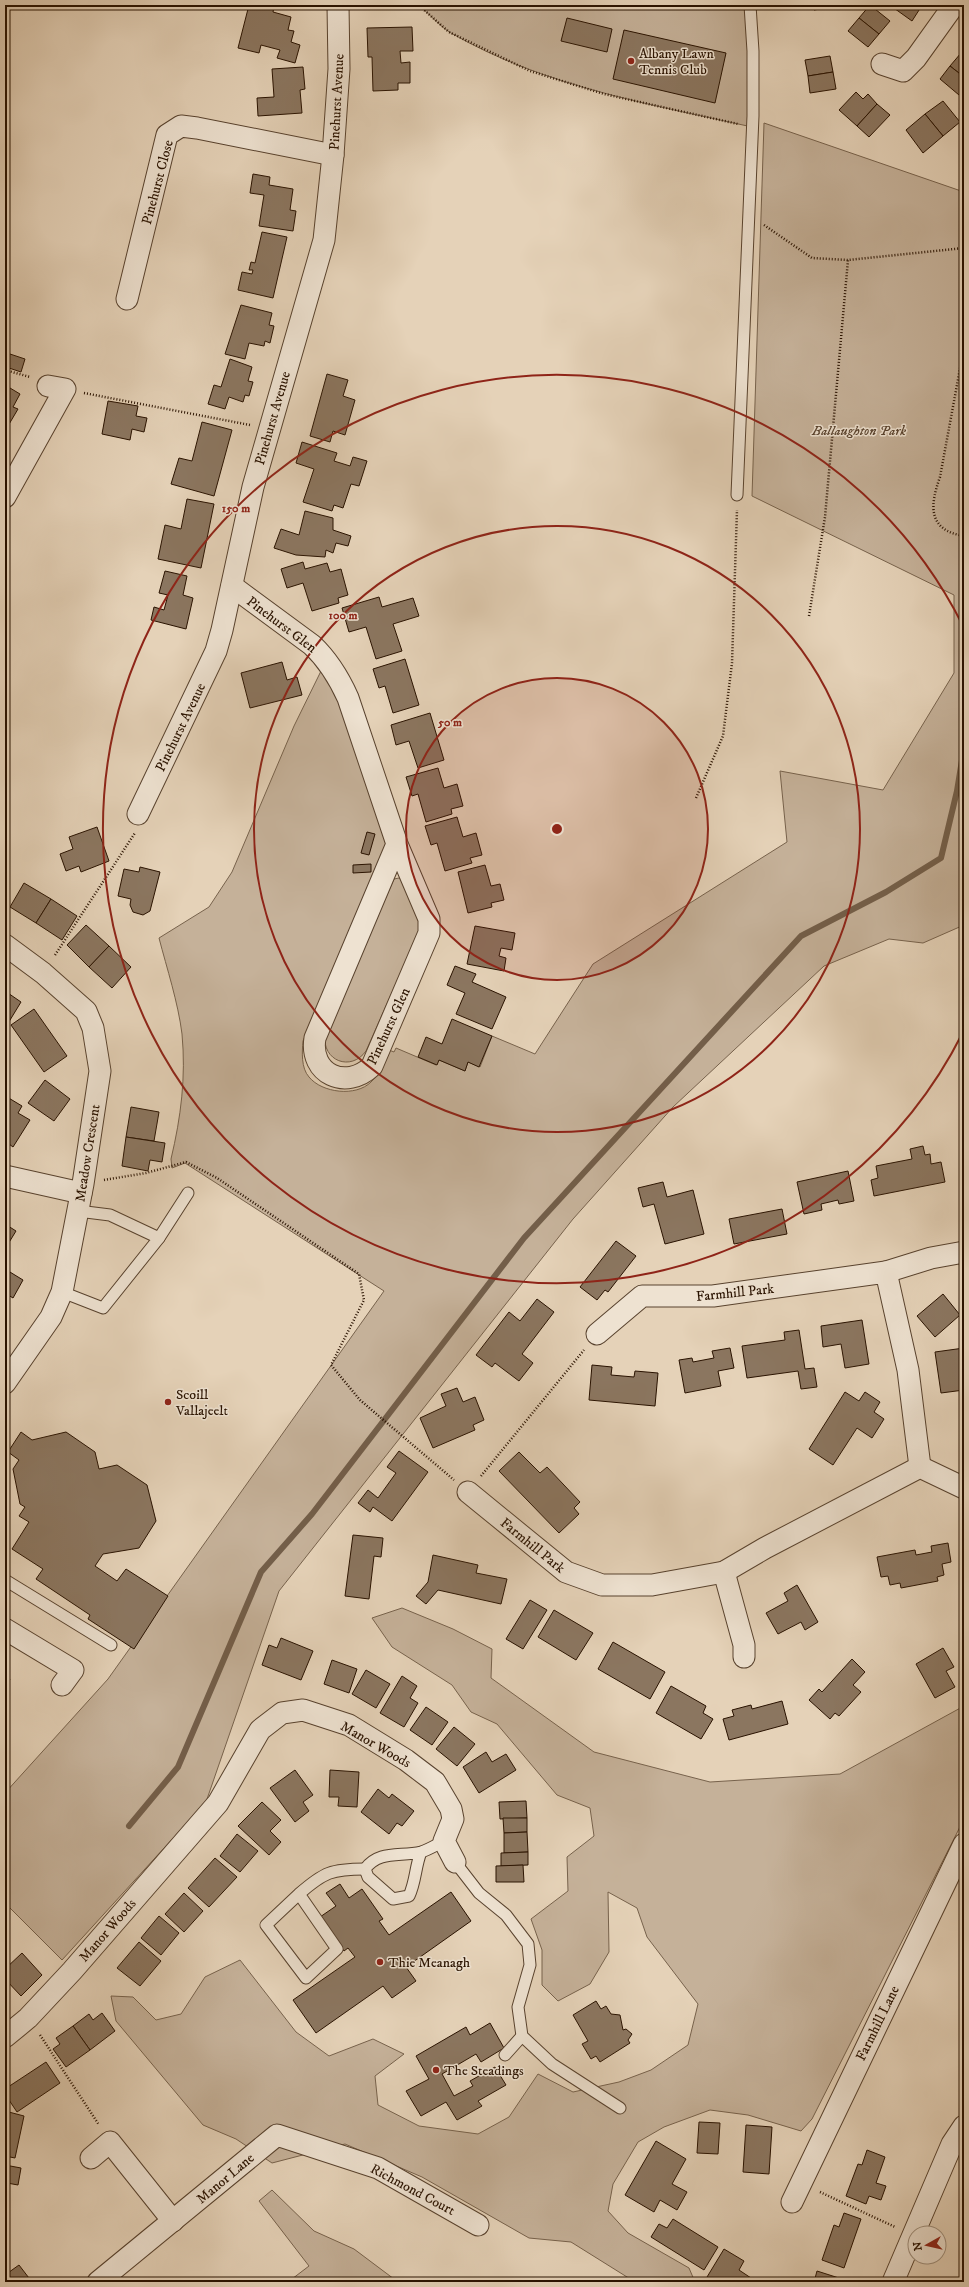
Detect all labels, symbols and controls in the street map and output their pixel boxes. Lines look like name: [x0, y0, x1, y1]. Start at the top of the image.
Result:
place label: Albany Lawn Tennis Club: [639, 45, 714, 79]
street label: Pinehurst Avenue: [325, 53, 349, 151]
marker: Albany Lawn Tennis Club: [626, 56, 636, 66]
street label: Pinehurst Close: [138, 138, 178, 227]
street label: Pinehurst Avenue: [251, 369, 295, 467]
park label: Ballaughton Park: [811, 422, 906, 440]
text: 150 m: [222, 501, 250, 516]
street label: Pinehurst Glen: [243, 593, 321, 657]
text: 100 m: [329, 608, 357, 623]
street label: Pinehurst Avenue: [152, 680, 210, 775]
text: 50 m: [437, 715, 462, 730]
centre of rings: [550, 822, 564, 836]
street label: Pinehurst Glen: [363, 984, 415, 1068]
street label: Meadow Crescent: [71, 1103, 105, 1203]
street label: Farmhill Park: [695, 1280, 775, 1306]
place label: Scoill Vallajeelt: [175, 1386, 228, 1420]
marker: Scoill Vallajeelt: [163, 1397, 173, 1407]
street label: Farmhill Park: [496, 1514, 569, 1577]
street label: Manor Woods: [337, 1717, 414, 1772]
street label: Manor Woods: [75, 1895, 140, 1966]
place label: Thie Meanagh: [388, 1954, 471, 1972]
marker: Thie Meanagh: [375, 1957, 385, 1967]
street label: Farmhill Lane: [852, 1983, 904, 2064]
place label: The Steadings: [444, 2062, 524, 2080]
marker: The Steadings: [431, 2065, 441, 2075]
street label: Manor Lane: [193, 2149, 258, 2208]
street label: Richmond Court: [367, 2160, 458, 2220]
north arrow: [907, 2225, 947, 2265]
text: N: [911, 2241, 926, 2252]

